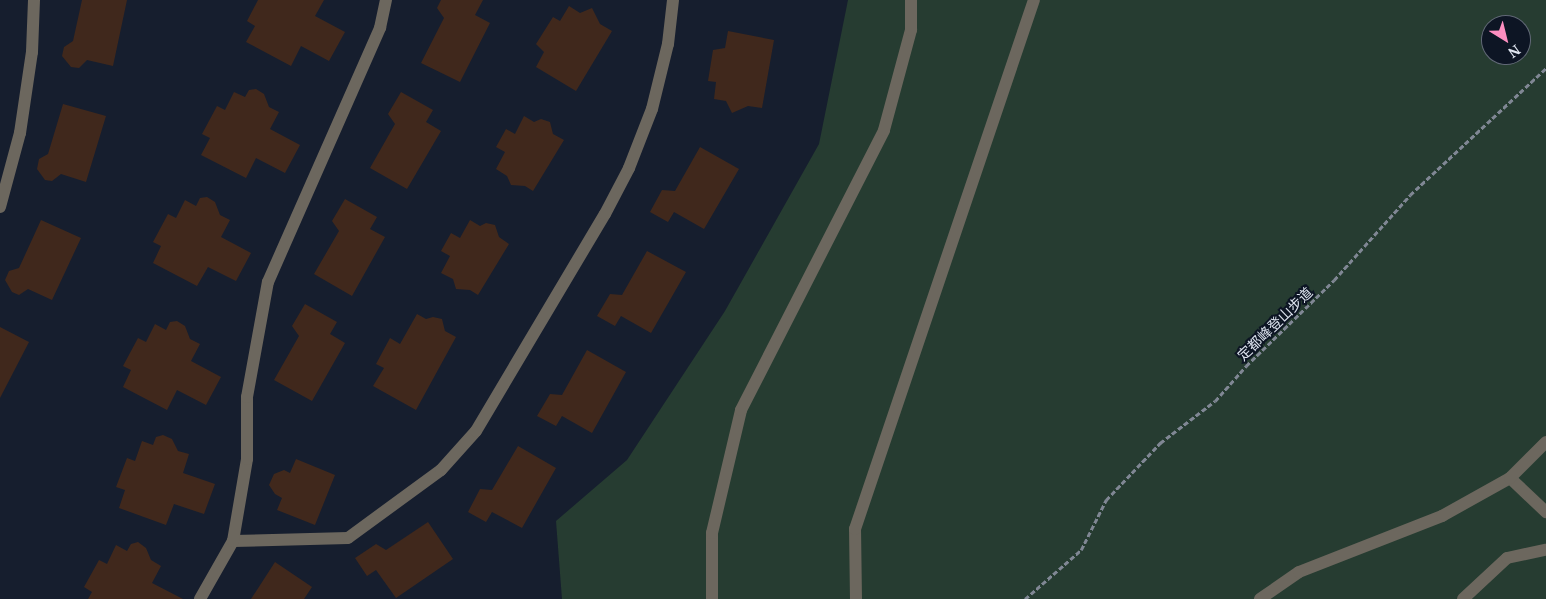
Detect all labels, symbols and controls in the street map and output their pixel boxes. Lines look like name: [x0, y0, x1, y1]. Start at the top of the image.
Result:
north arrow: [1481, 15, 1531, 65]
text: N: [1504, 41, 1525, 63]
street label: 定都峰登山步道: [1234, 284, 1316, 364]

